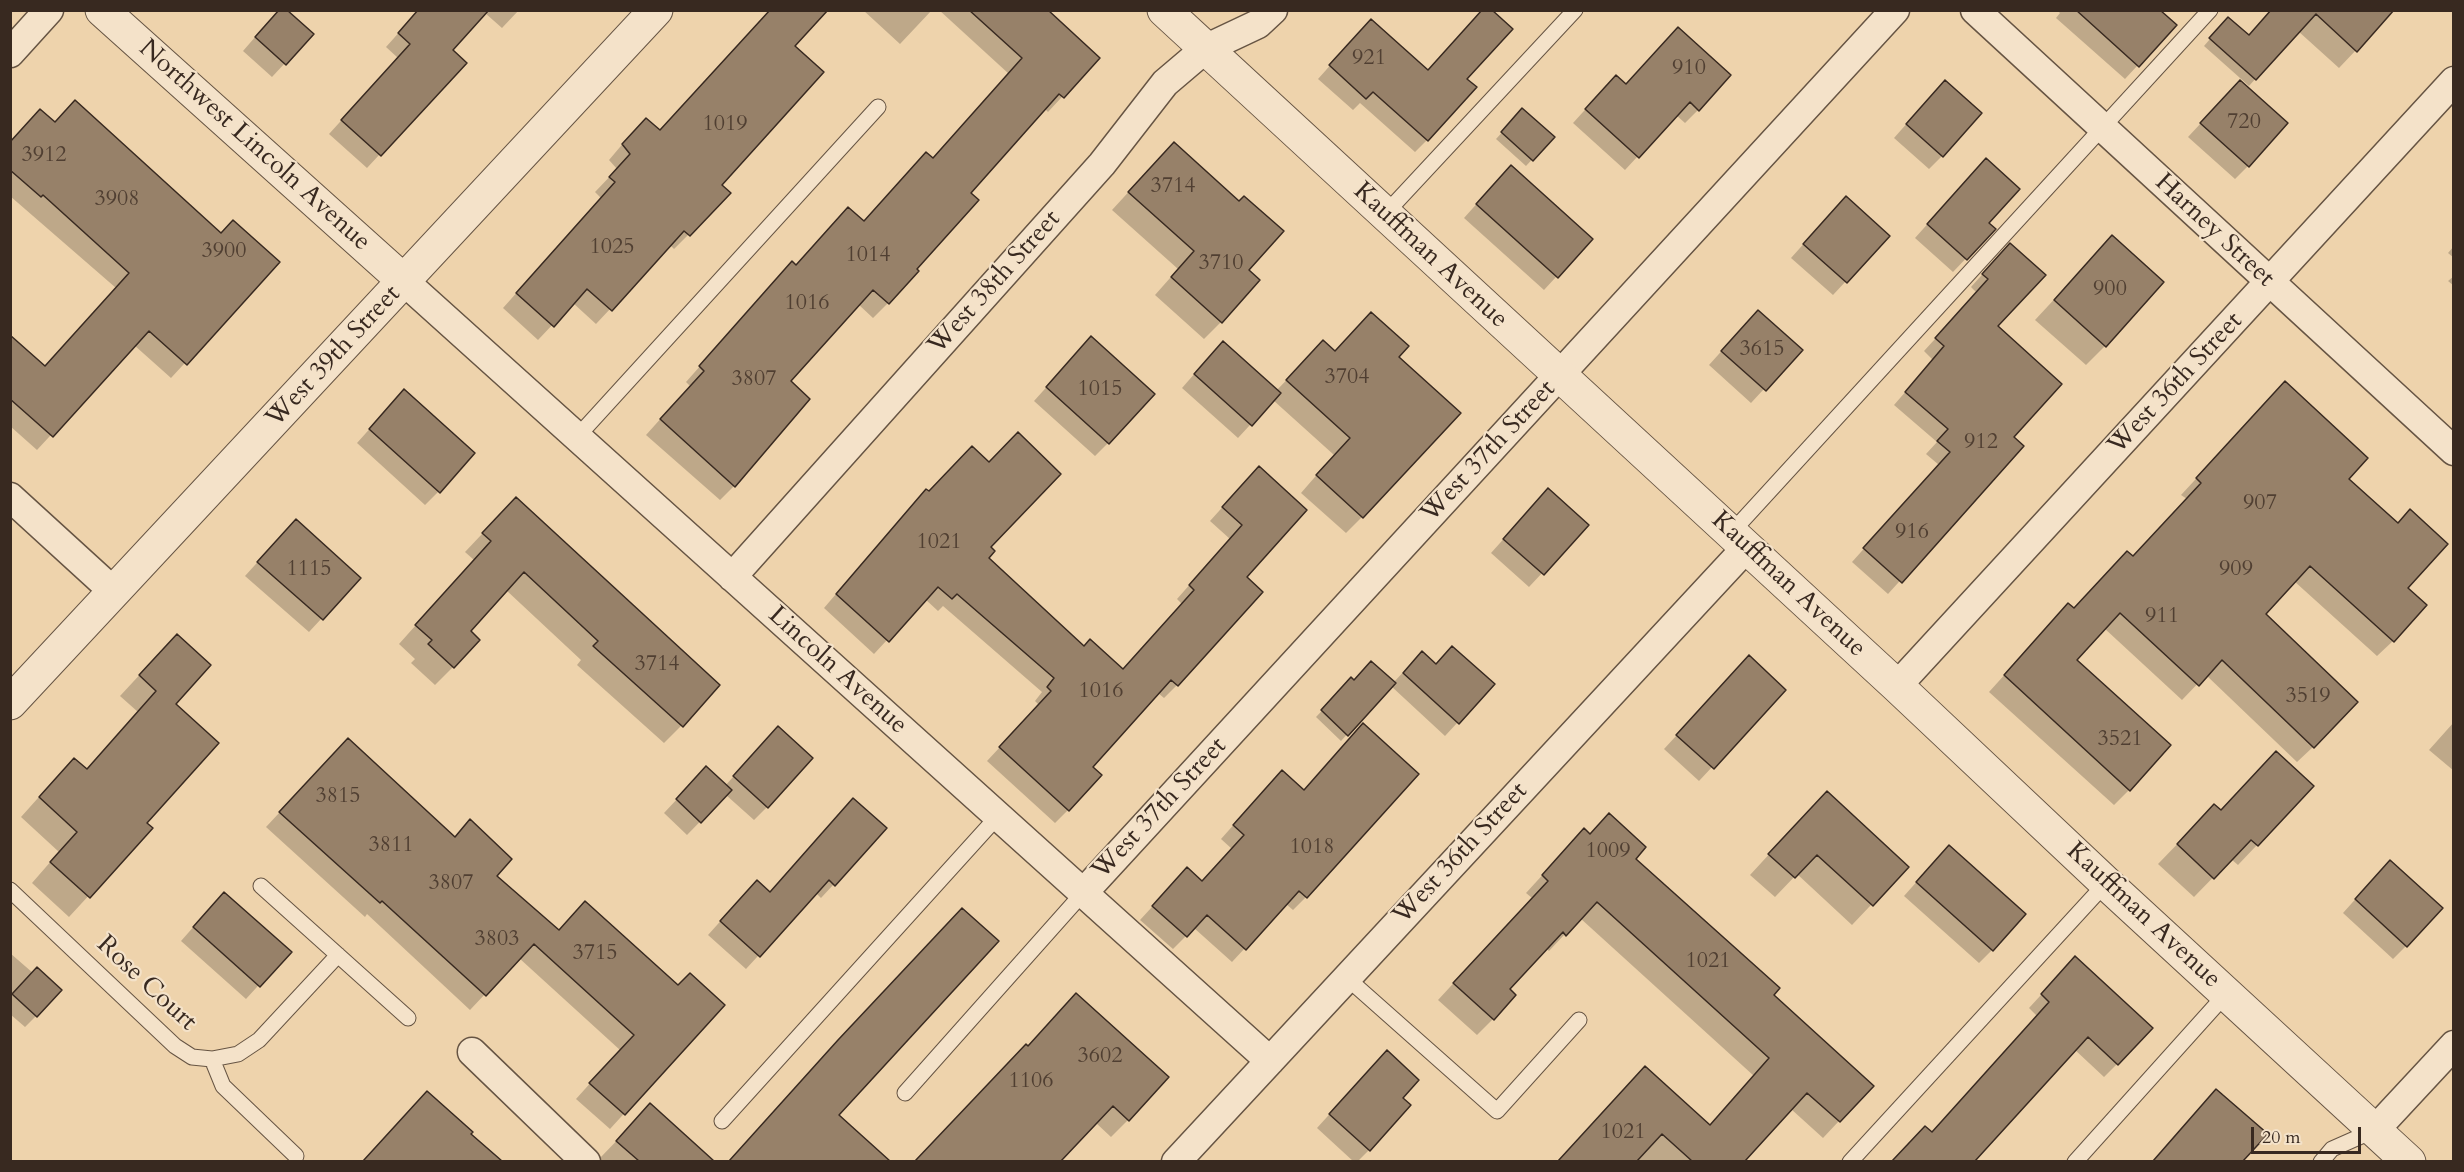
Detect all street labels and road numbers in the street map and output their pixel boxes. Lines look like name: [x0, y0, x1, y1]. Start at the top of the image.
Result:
street label: Northwest Lincoln Avenue: [132, 34, 376, 258]
street label: Harney Street: [2148, 168, 2280, 294]
street label: Kauffman Avenue: [1346, 176, 1514, 336]
street label: West 38th Street: [922, 205, 1068, 361]
street label: West 39th Street: [260, 279, 408, 435]
street label: West 36th Street: [2102, 306, 2250, 462]
street label: West 37th Street: [1415, 374, 1563, 530]
street label: Kauffman Avenue: [1704, 505, 1872, 665]
street label: Lincoln Avenue: [761, 600, 913, 742]
street label: West 37th Street: [1086, 731, 1234, 887]
street label: West 36th Street: [1387, 776, 1535, 932]
street label: Kauffman Avenue: [2059, 836, 2227, 996]
street label: Rose Court: [89, 930, 203, 1038]

